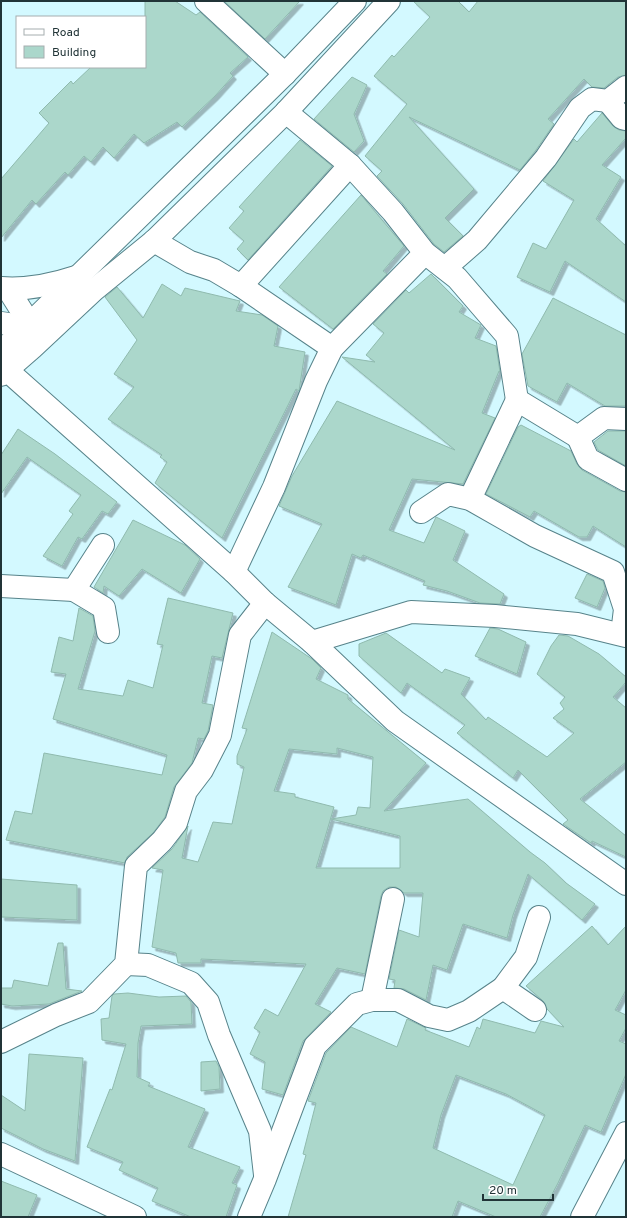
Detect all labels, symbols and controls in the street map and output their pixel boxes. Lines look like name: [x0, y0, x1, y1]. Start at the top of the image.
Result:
legend: [16, 16, 146, 68]
text: Road: [52, 25, 80, 41]
text: Building: [52, 45, 96, 61]
scale bar: [483, 1176, 553, 1202]
text: 20 m: [489, 1183, 517, 1199]

